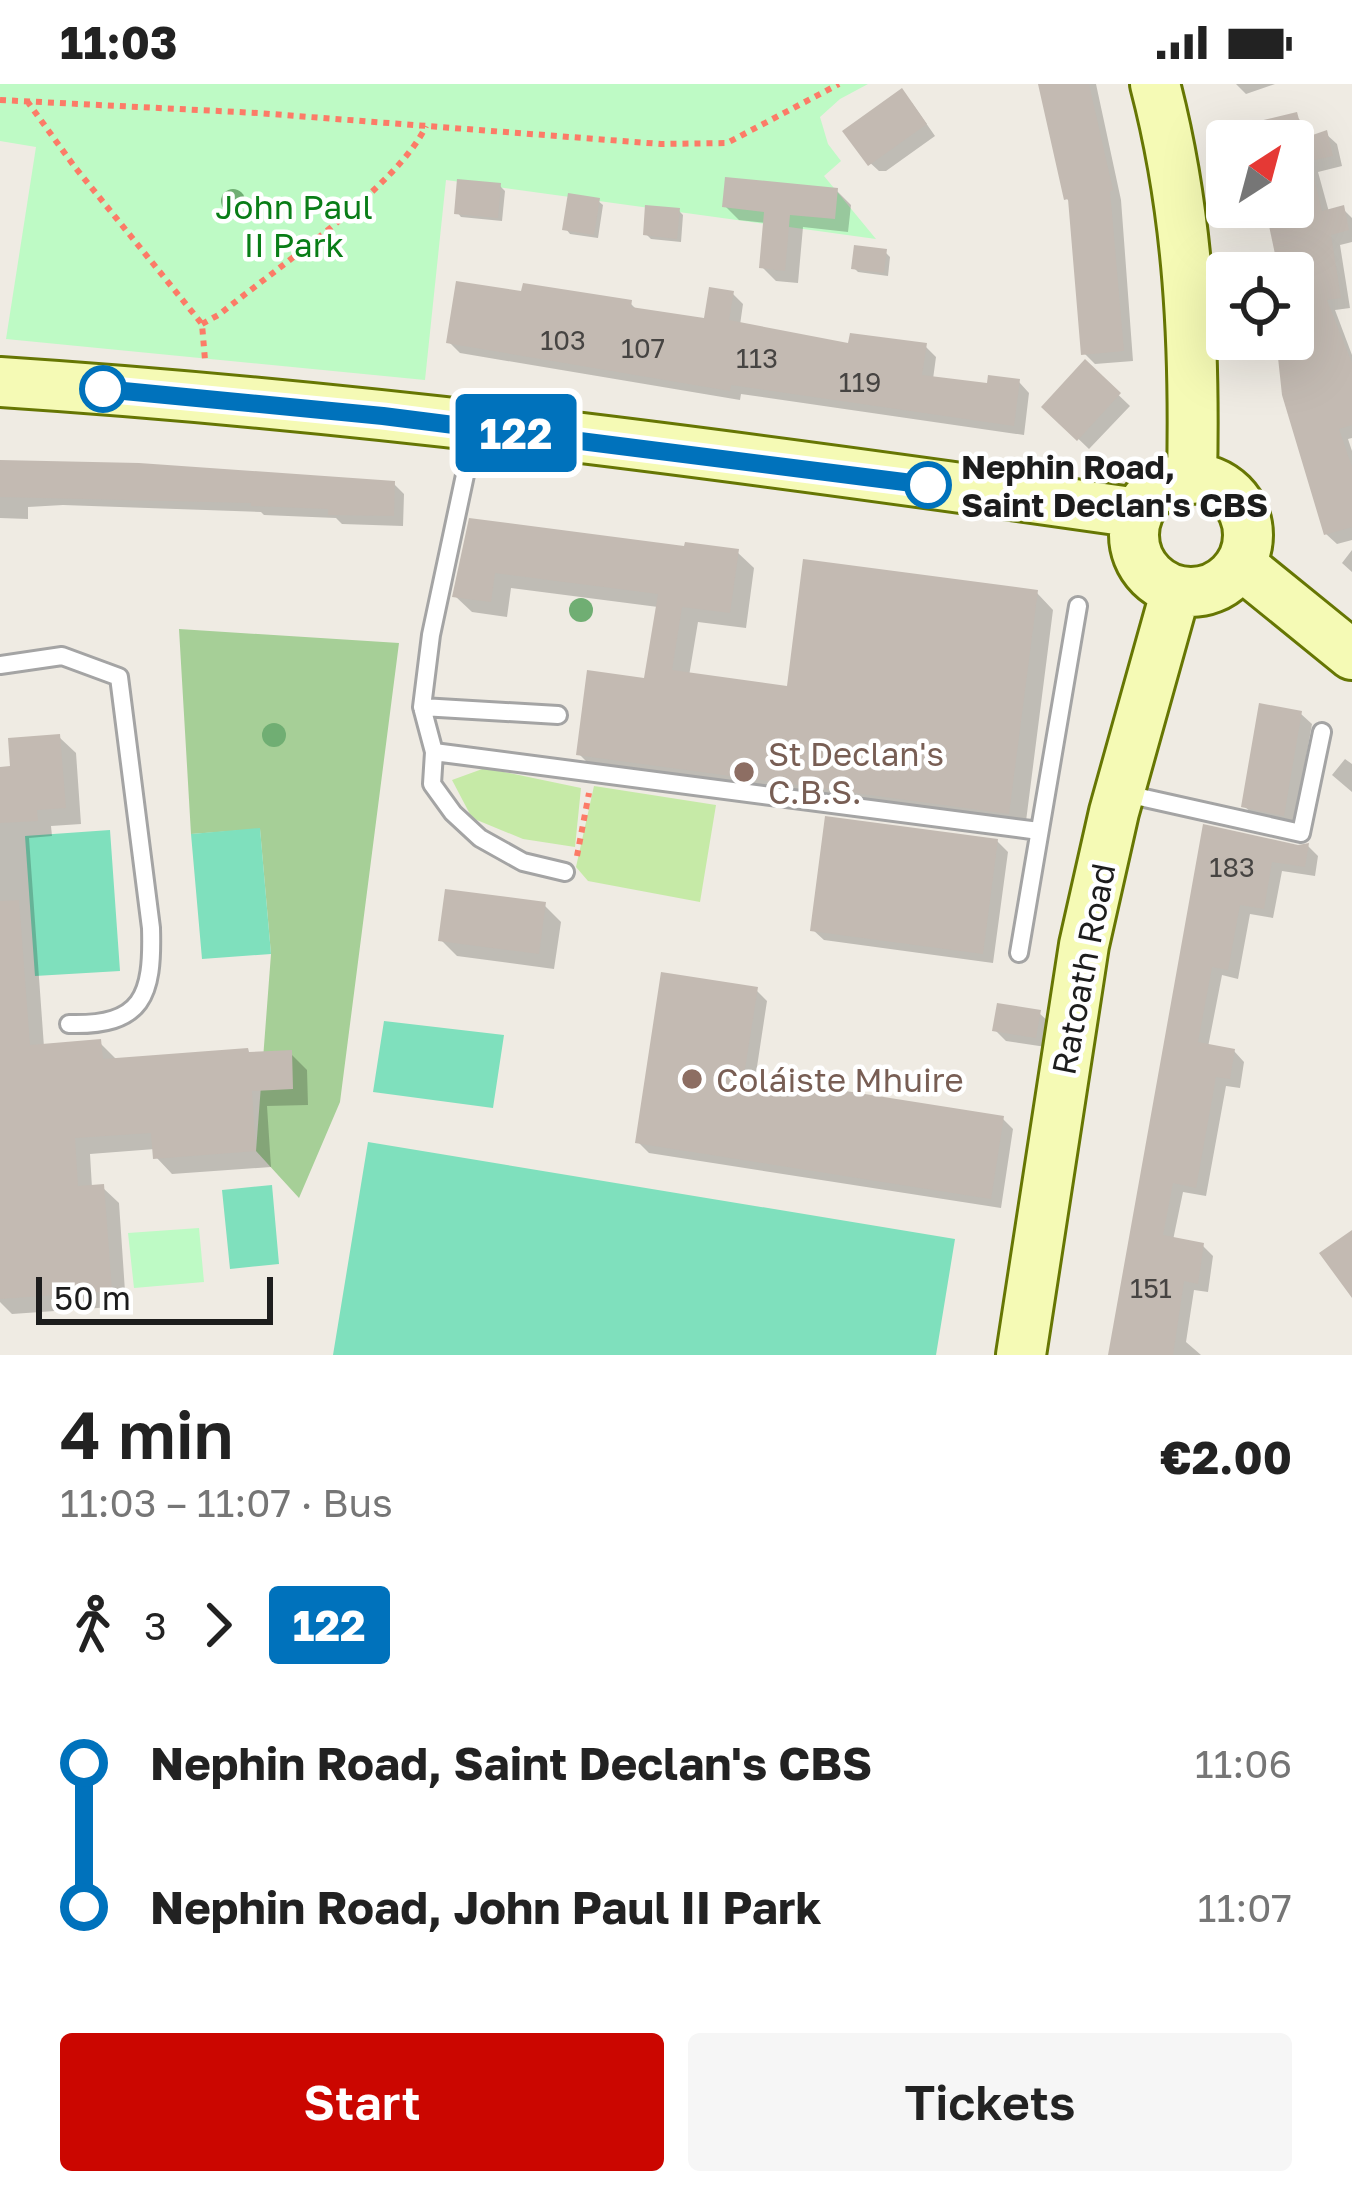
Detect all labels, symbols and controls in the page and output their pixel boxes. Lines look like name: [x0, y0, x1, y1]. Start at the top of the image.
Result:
text: 11:03: [60, 15, 177, 69]
north arrow: [1206, 120, 1314, 228]
map controls: [1206, 120, 1314, 360]
park label: John Paul II Park: [215, 187, 373, 264]
button: locate: [1206, 252, 1314, 360]
house number: 103: [540, 324, 586, 356]
house number: 107: [621, 332, 665, 364]
house number: 113: [736, 342, 778, 374]
house number: 119: [839, 366, 881, 398]
unlabelled marker: [81, 367, 125, 411]
line badge: 122: [447, 394, 585, 472]
text: 122: [480, 408, 552, 458]
place label: Nephin Road, Saint Declan's CBS: [961, 447, 1268, 524]
marker: Nephin Road, Saint Declan's CBS: [906, 463, 950, 507]
place label: St Declan's C.B.S.: [768, 734, 944, 811]
marker: St Declan's C.B.S.: [731, 759, 757, 785]
house number: 183: [1209, 851, 1255, 883]
street label: Ratoath Road: [1043, 860, 1123, 1078]
place label: Coláiste Mhuire: [716, 1060, 964, 1099]
marker: Coláiste Mhuire: [679, 1066, 705, 1092]
scale bar: [36, 1271, 273, 1324]
house number: 151: [1130, 1272, 1172, 1304]
text: 50 m: [54, 1278, 131, 1317]
text: 4 min: [60, 1394, 234, 1474]
text: €2.00: [1160, 1430, 1292, 1484]
text: 11:03 – 11:07 · Bus: [60, 1479, 393, 1526]
icon: walk: [60, 1592, 126, 1658]
icon: forward: [185, 1592, 251, 1658]
text: 122: [293, 1600, 366, 1650]
text: 3: [144, 1602, 167, 1649]
text: Nephin Road, Saint Declan's CBS: [150, 1736, 872, 1790]
text: 11:06: [1195, 1740, 1292, 1787]
text: Nephin Road, John Paul II Park: [150, 1880, 822, 1934]
text: 11:07: [1198, 1884, 1292, 1931]
button: Start: [60, 2033, 664, 2171]
button: Tickets: [688, 2033, 1292, 2171]

